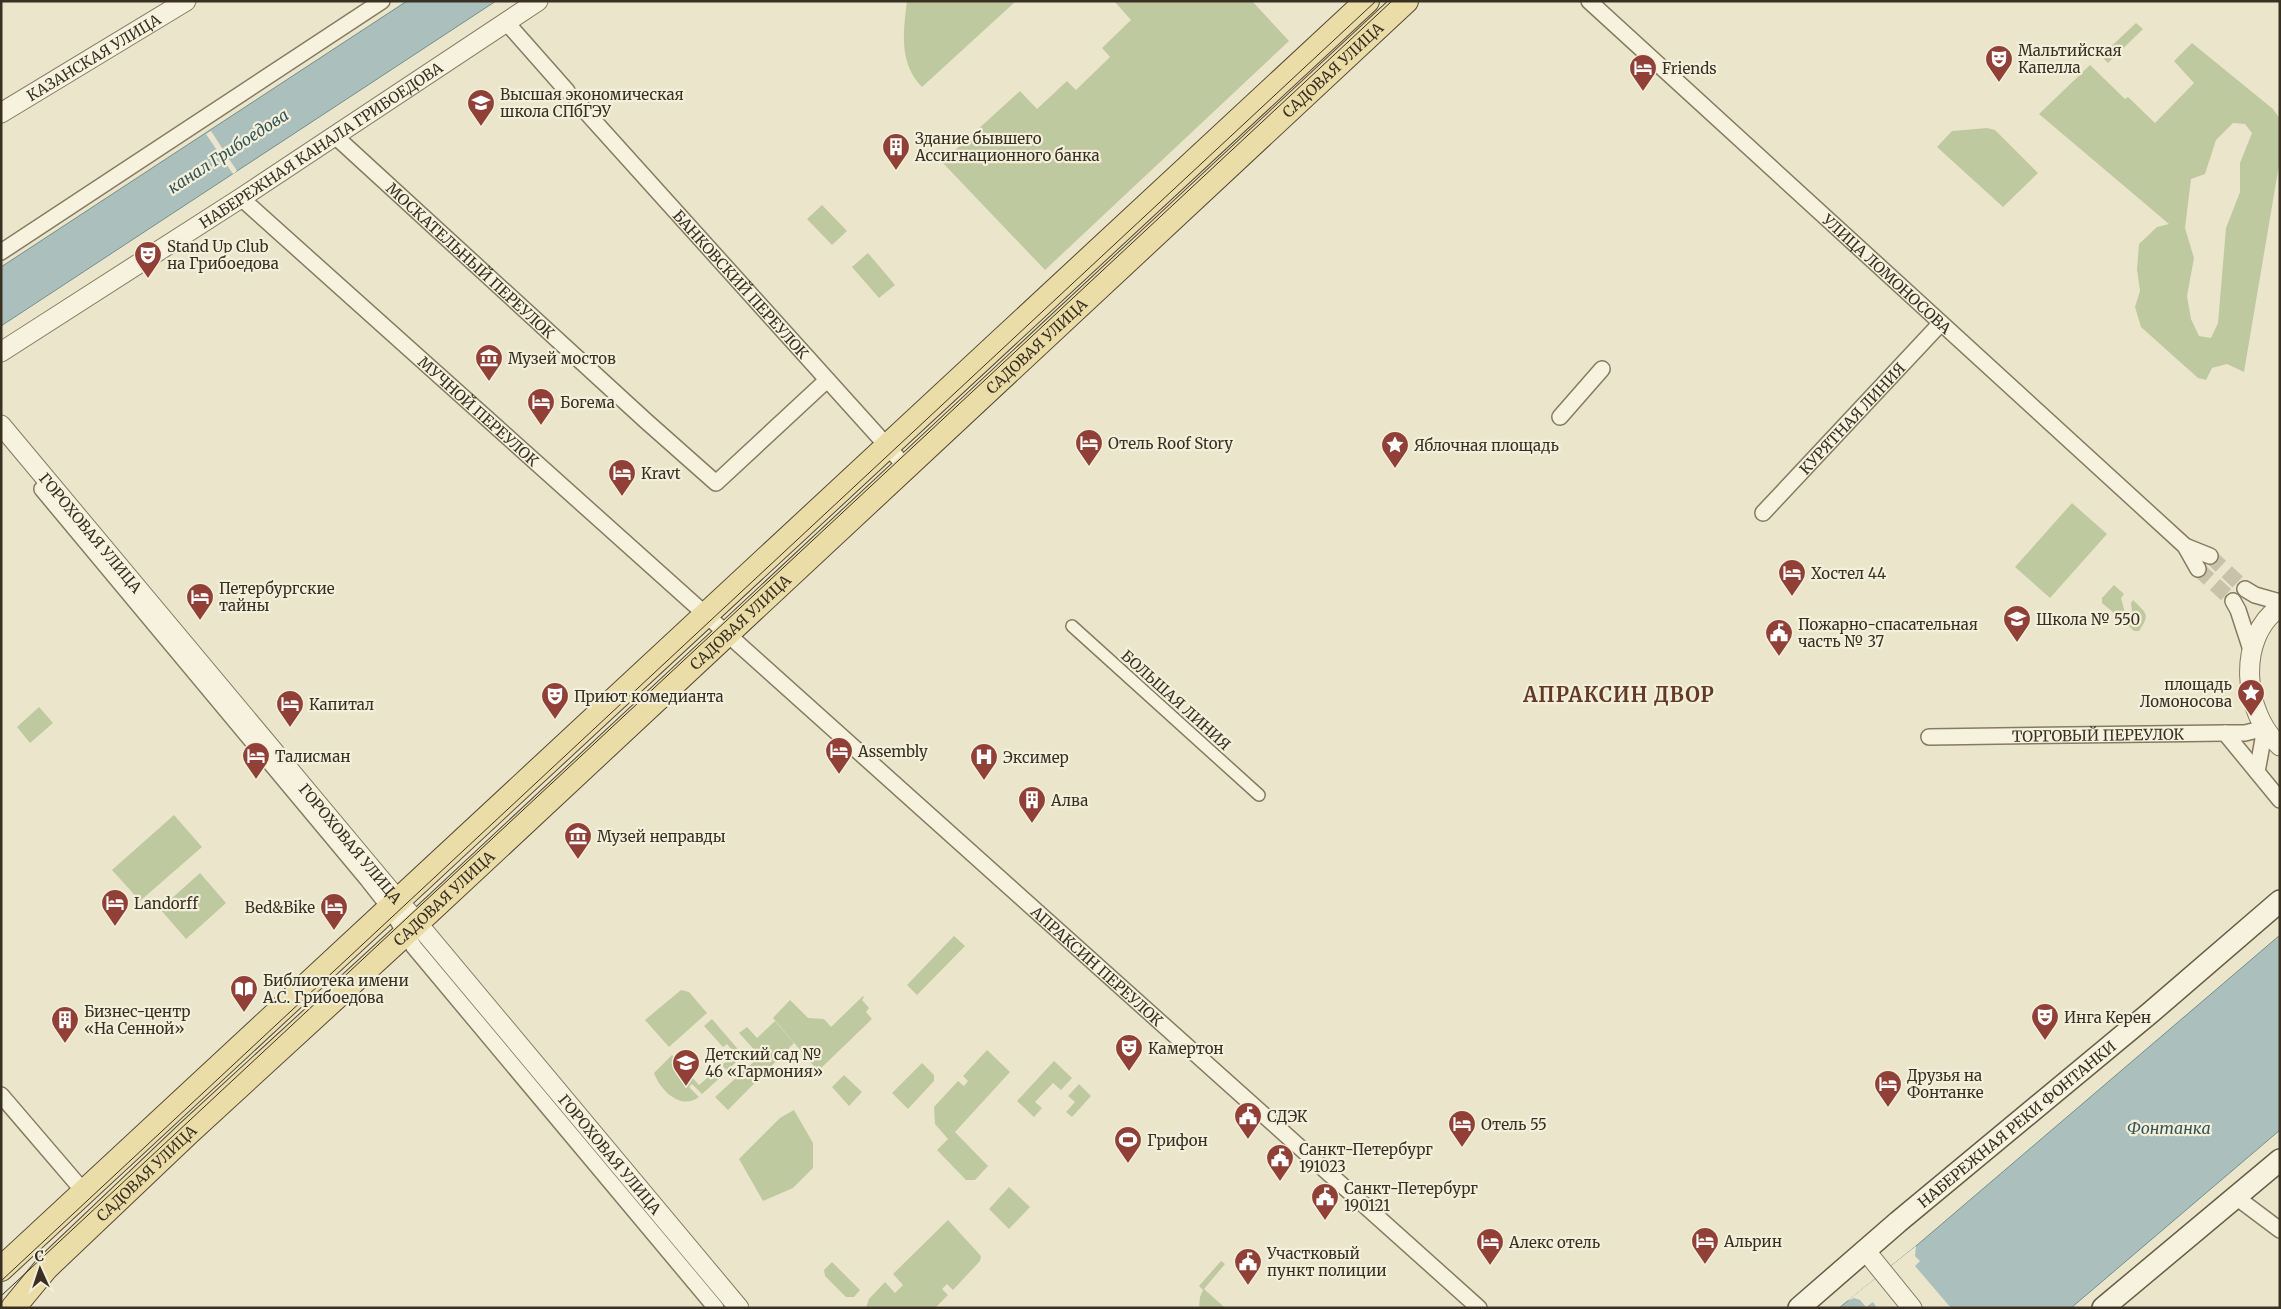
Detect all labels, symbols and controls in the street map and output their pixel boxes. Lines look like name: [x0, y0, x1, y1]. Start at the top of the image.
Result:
street label: КАЗАНСКАЯ УЛИЦА: [23, 9, 164, 105]
street label: САДОВАЯ УЛИЦА: [1278, 18, 1387, 121]
place label: Мальтийская Капелла: [2018, 41, 2122, 77]
theatre icon: Мальтийская Капелла: [1984, 44, 2014, 83]
hotel icon: Friends: [1628, 53, 1658, 92]
street label: НАБЕРЕЖНАЯ КАНАЛА ГРИБОЕДОВА: [195, 57, 446, 232]
place label: Friends: [1662, 59, 1717, 78]
place label: Высшая экономическая школа СПбГЭУ: [500, 85, 684, 121]
school or university icon: Высшая экономическая школа СПбГЭУ: [466, 88, 496, 127]
water label: канал Грибоедова: [164, 104, 292, 198]
place label: Здание бывшего Ассигнационного банка: [914, 129, 1100, 165]
building icon: Здание бывшего Ассигнационного банка: [881, 132, 911, 171]
street label: МОСКАТЕЛЬНЫЙ ПЕРЕУЛОК: [383, 178, 559, 342]
street label: БАНКОВСКИЙ ПЕРЕУЛОК: [669, 206, 813, 363]
street label: УЛИЦА ЛОМОНОСОВА: [1818, 209, 1956, 338]
place label: Stand Up Club на Грибоедова: [167, 237, 279, 273]
theatre icon: Stand Up Club на Грибоедова: [133, 240, 163, 279]
street label: САДОВАЯ УЛИЦА: [982, 294, 1091, 397]
museum icon: Музей мостов: [474, 343, 504, 382]
place label: Музей мостов: [508, 349, 616, 368]
street label: МУЧНОЙ ПЕРЕУЛОК: [414, 352, 543, 470]
street label: КУРЯТНАЯ ЛИНИЯ: [1795, 358, 1909, 478]
hotel icon: Богема: [526, 387, 556, 426]
place label: Богема: [560, 393, 615, 412]
hotel icon: Отель Roof Story: [1074, 428, 1104, 467]
place icon: Яблочная площадь: [1380, 430, 1410, 469]
place label: Отель Roof Story: [1108, 434, 1233, 453]
place label: Яблочная площадь: [1414, 436, 1559, 455]
hotel icon: Kravt: [607, 458, 637, 497]
place label: Kravt: [641, 464, 681, 483]
street label: ГОРОХОВАЯ УЛИЦА: [35, 469, 147, 597]
hotel icon: Хостел 44: [1777, 558, 1807, 597]
place label: Хостел 44: [1811, 564, 1886, 583]
street label: САДОВАЯ УЛИЦА: [685, 570, 795, 674]
place label: Петербургские тайны: [219, 579, 335, 615]
hotel icon: Петербургские тайны: [185, 582, 215, 621]
school or university icon: Школа № 550: [2002, 604, 2032, 643]
place label: Школа № 550: [2036, 610, 2140, 629]
place label: Пожарно-спасательная часть № 37: [1798, 615, 1978, 651]
public building icon: Пожарно-спасательная часть № 37: [1764, 618, 1794, 657]
street label: БОЛЬШАЯ ЛИНИЯ: [1117, 646, 1235, 754]
place label: площадь Ломоносова: [2140, 675, 2232, 711]
place icon: площадь Ломоносова: [2236, 678, 2266, 717]
theatre icon: Приют комедианта: [540, 681, 570, 720]
district label: АПРАКСИН ДВОР: [1522, 682, 1715, 707]
place label: Приют комедианта: [574, 687, 723, 706]
hotel icon: Капитал: [275, 689, 305, 728]
place label: Капитал: [309, 695, 374, 714]
street label: ТОРГОВЫЙ ПЕРЕУЛОК: [2012, 724, 2185, 745]
hotel icon: Assembly: [824, 736, 854, 775]
hotel icon: Талисман: [241, 741, 271, 780]
place label: Assembly: [857, 742, 928, 761]
hospital icon: Эксимер: [969, 742, 999, 781]
place label: Талисман: [275, 747, 351, 766]
place label: Эксимер: [1003, 748, 1069, 767]
street label: ГОРОХОВАЯ УЛИЦА: [295, 779, 406, 907]
building icon: Алва: [1017, 785, 1047, 824]
place label: Алва: [1050, 791, 1088, 810]
museum icon: Музей неправды: [563, 821, 593, 860]
place label: Музей неправды: [597, 827, 726, 846]
street label: САДОВАЯ УЛИЦА: [389, 846, 499, 950]
hotel icon: Landorff: [100, 888, 130, 927]
hotel icon: Bed&Bike: [319, 892, 349, 931]
place label: Landorff: [134, 894, 199, 913]
place label: Bed&Bike: [245, 898, 315, 917]
street label: АПРАКСИН ПЕРЕУЛОК: [1027, 901, 1167, 1030]
place label: Библиотека имени А.С. Грибоедова: [262, 971, 409, 1007]
library icon: Библиотека имени А.С. Грибоедова: [229, 974, 259, 1013]
place label: Бизнес-центр «На Сенной»: [84, 1002, 191, 1038]
theatre icon: Инга Керен: [2030, 1002, 2060, 1041]
building icon: Бизнес-центр «На Сенной»: [50, 1005, 80, 1044]
place label: Инга Керен: [2064, 1008, 2151, 1027]
theatre icon: Камертон: [1114, 1033, 1144, 1072]
street label: НАБЕРЕЖНАЯ РЕКИ ФОНТАНКИ: [1914, 1036, 2119, 1211]
place label: Камертон: [1148, 1039, 1224, 1058]
place label: Детский сад № 46 «Гармония»: [705, 1045, 823, 1081]
school or university icon: Детский сад № 46 «Гармония»: [671, 1048, 701, 1087]
place label: Друзья на Фонтанке: [1907, 1066, 1984, 1102]
hotel icon: Друзья на Фонтанке: [1873, 1069, 1903, 1108]
street label: ГОРОХОВАЯ УЛИЦА: [555, 1090, 666, 1218]
public building icon: СДЭК: [1233, 1101, 1263, 1140]
place label: СДЭК: [1267, 1107, 1308, 1126]
hotel icon: Отель 55: [1447, 1109, 1477, 1148]
place label: Отель 55: [1481, 1115, 1547, 1134]
water label: Фонтанка: [2127, 1118, 2211, 1138]
street label: САДОВАЯ УЛИЦА: [92, 1120, 201, 1225]
sports icon: Грифон: [1113, 1125, 1143, 1164]
place label: Грифон: [1147, 1131, 1208, 1150]
place label: Санкт-Петербург 191023: [1299, 1140, 1433, 1176]
public building icon: Санкт-Петербург 191023: [1265, 1143, 1295, 1182]
place label: Санкт-Петербург 190121: [1344, 1179, 1478, 1215]
public building icon: Санкт-Петербург 190121: [1310, 1182, 1340, 1221]
hotel icon: Альрин: [1690, 1226, 1720, 1265]
hotel icon: Алекс отель: [1475, 1227, 1505, 1266]
place label: Альрин: [1723, 1232, 1782, 1251]
place label: Алекс отель: [1508, 1233, 1600, 1252]
north arrow: [15, 1244, 65, 1294]
place label: Участковый пункт полиции: [1266, 1244, 1387, 1280]
text: С: [34, 1247, 44, 1265]
public building icon: Участковый пункт полиции: [1233, 1247, 1263, 1286]

